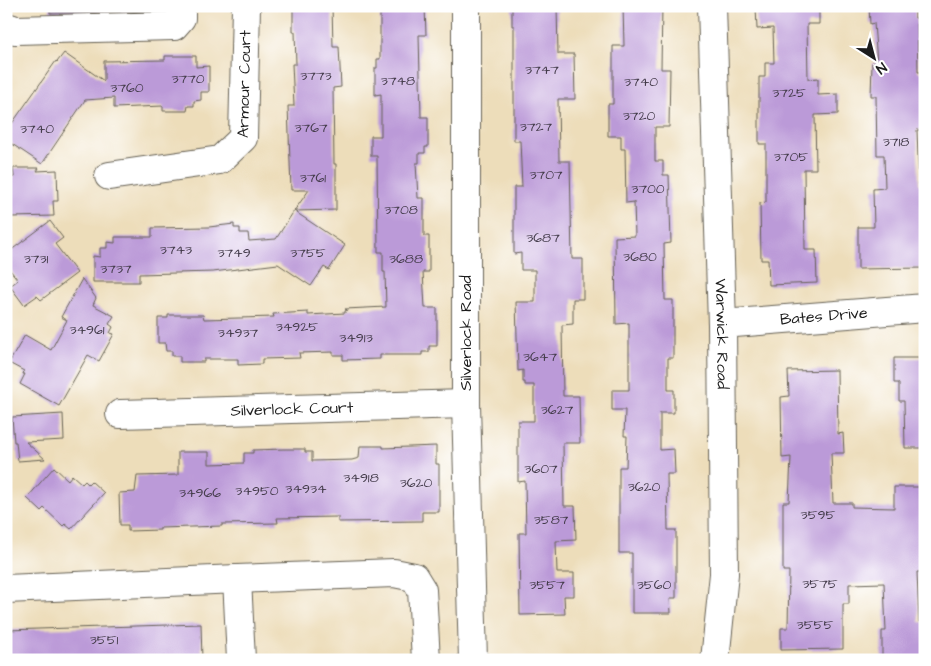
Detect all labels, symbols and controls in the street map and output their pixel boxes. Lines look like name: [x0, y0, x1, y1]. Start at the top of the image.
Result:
street label: Armour Court: [232, 29, 256, 138]
north arrow: [848, 32, 898, 82]
text: N: [871, 57, 890, 79]
house number: 3747: [525, 60, 559, 80]
house number: 3773: [300, 66, 332, 86]
house number: 3770: [171, 69, 205, 89]
house number: 3748: [381, 71, 415, 91]
house number: 3740: [624, 72, 658, 92]
house number: 3760: [110, 78, 144, 98]
house number: 3725: [772, 83, 806, 103]
house number: 3720: [623, 106, 655, 126]
house number: 3727: [520, 117, 553, 137]
house number: 3767: [294, 118, 328, 138]
house number: 3740: [20, 119, 54, 139]
house number: 3718: [883, 132, 909, 152]
house number: 3705: [774, 147, 808, 167]
house number: 3707: [529, 165, 563, 185]
house number: 3761: [300, 168, 326, 188]
house number: 3700: [631, 179, 665, 199]
house number: 3708: [384, 200, 418, 220]
house number: 3687: [526, 228, 560, 248]
house number: 3743: [160, 240, 192, 260]
house number: 3749: [217, 243, 251, 263]
house number: 3755: [290, 243, 326, 263]
house number: 3680: [623, 247, 657, 267]
house number: 3731: [24, 249, 49, 269]
house number: 3688: [389, 249, 423, 269]
house number: 3737: [100, 259, 132, 279]
street label: Silverlock Road: [455, 275, 477, 391]
street label: Warwick Road: [710, 278, 734, 389]
street label: Bates Drive: [779, 302, 869, 330]
house number: 34925: [276, 317, 318, 337]
house number: 34961: [69, 320, 105, 340]
house number: 34937: [218, 323, 259, 343]
house number: 34913: [339, 328, 373, 348]
house number: 3647: [523, 347, 557, 367]
street label: Silverlock Court: [230, 396, 354, 422]
house number: 3627: [541, 400, 574, 420]
house number: 3607: [524, 459, 558, 479]
house number: 34918: [343, 468, 379, 488]
house number: 3620: [400, 473, 433, 493]
house number: 3620: [628, 477, 661, 497]
house number: 34934: [285, 479, 327, 499]
house number: 34950: [235, 481, 279, 501]
house number: 34966: [179, 483, 221, 503]
house number: 3595: [801, 505, 836, 525]
house number: 3587: [534, 510, 569, 530]
house number: 3575: [802, 574, 838, 594]
house number: 3557: [529, 575, 565, 595]
house number: 3560: [637, 575, 671, 595]
house number: 3555: [797, 615, 834, 635]
house number: 3551: [90, 630, 119, 650]

